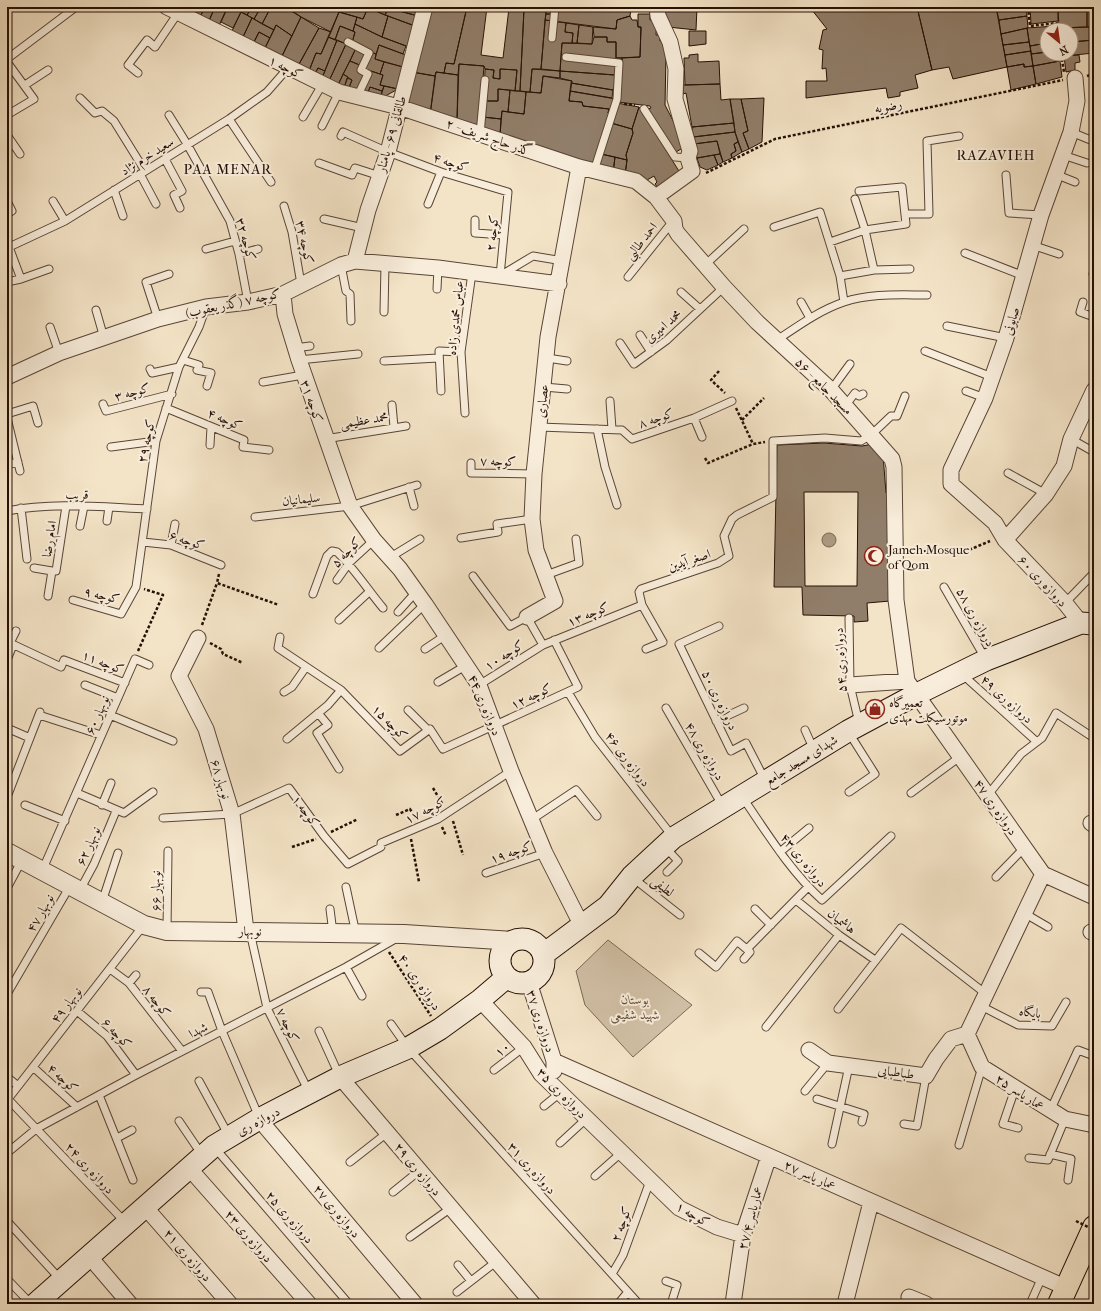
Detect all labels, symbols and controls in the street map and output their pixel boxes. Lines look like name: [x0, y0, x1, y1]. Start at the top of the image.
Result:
north arrow: [1039, 22, 1079, 62]
text: N: [1056, 43, 1070, 58]
street label: کوچه ۱: [266, 52, 306, 83]
street label: طالقانی ۶۹ - پامنار: [372, 94, 411, 176]
street label: رضویه: [873, 96, 903, 117]
street label: ۲ - گذر حاج شریف: [443, 113, 535, 163]
street label: سعید خرم نژاد: [118, 134, 179, 182]
district label: RAZAVIEH: [956, 147, 1036, 164]
street label: کوچه ۴: [431, 149, 471, 176]
district label: PAA MENAR: [183, 161, 273, 178]
street label: کوچه ۲: [483, 214, 502, 252]
street label: کوچه ۳۲: [232, 216, 259, 262]
street label: کوچه ۳۴: [292, 219, 317, 265]
street label: احمد طالبی: [622, 219, 663, 264]
street label: عباس محمدی زاده: [444, 280, 467, 356]
street label: کوچه ۷ (گذر یعقوب): [184, 284, 282, 321]
street label: صابونی: [1000, 305, 1023, 337]
street label: محمد امیری: [642, 306, 685, 346]
street label: ۵۶ - مسجد جامع: [789, 354, 856, 421]
street label: کوچه ۳۱: [297, 378, 326, 425]
street label: کوچه ۳: [113, 380, 152, 405]
street label: عصاری: [533, 383, 552, 419]
street label: کوچه ۴: [205, 405, 245, 434]
street label: کوچه ۸: [636, 405, 676, 432]
street label: محمد عظیمی: [339, 409, 390, 433]
street label: کوچه ۲۹: [134, 418, 159, 464]
street label: کوچه ۷: [480, 453, 516, 470]
street label: قریب: [65, 486, 89, 504]
street label: سلیمانیان: [281, 490, 321, 508]
street label: امام رضا: [39, 520, 63, 559]
street label: کوچه ۶: [167, 527, 207, 554]
street label: کوچه ۵: [328, 534, 365, 571]
place label: Jameh Mosque of Qom: [887, 542, 970, 572]
mosque icon: Jameh Mosque of Qom: [863, 545, 885, 567]
street label: اصغر آیدین: [666, 546, 713, 575]
street label: دروازه ری ۶۰: [1015, 552, 1071, 611]
street label: کوچه ۹: [82, 584, 121, 607]
street label: دروازه ری ۵۸: [953, 585, 998, 650]
street label: کوچه ۱۳: [565, 599, 612, 630]
street label: دروازه ری ۵۴: [831, 627, 850, 693]
street label: کوچه ۱۰: [482, 637, 527, 674]
street label: کوچه ۱۱: [79, 647, 126, 678]
street label: دروازه ری ۵۰: [698, 668, 741, 733]
street label: دروازه ری ۴۴: [464, 672, 505, 738]
street label: دروازه ری ۴۹: [977, 672, 1036, 727]
street label: کوچه ۱۲: [508, 680, 554, 713]
street label: نوبهار ۶۰: [82, 693, 113, 737]
place label: تعمیرگاه موتورسیکلت مهدی: [889, 695, 968, 726]
shop icon: تعمیرگاه موتورسیکلت مهدی: [864, 698, 886, 720]
street label: کوچه ۱۵: [368, 701, 411, 744]
street label: دروازه ری ۴۸: [681, 719, 728, 783]
street label: دروازه ری ۴۶: [602, 729, 654, 790]
street label: شهدای مسجد جامع: [762, 732, 843, 793]
street label: نوبهار ۶۸: [207, 757, 234, 801]
street label: دروازه ری ۴۷: [970, 776, 1021, 838]
street label: کوچه ۱: [288, 792, 323, 831]
street label: کوچه ۱۷: [402, 793, 448, 828]
street label: نوبهار ۶۲: [73, 824, 104, 868]
street label: دروازه ری ۴۳: [777, 830, 830, 891]
street label: کوچه ۱۹: [488, 838, 535, 867]
street label: نوبهار ۶۶: [148, 870, 164, 912]
street label: لطیفی: [647, 873, 677, 902]
street label: نوبهار ۴۷: [23, 891, 58, 935]
street label: هاشمیان: [825, 905, 859, 937]
street label: نوبهار: [236, 923, 262, 940]
street label: دروازه ری ۴۰: [395, 951, 444, 1014]
street label: کوچه ۸: [139, 982, 174, 1021]
street label: نوبهار ۴۹: [47, 984, 85, 1026]
street label: دروازه ری ۳۷: [523, 988, 558, 1055]
park label: بوستان شهید شفیعی: [610, 992, 660, 1024]
street label: بایگاه: [1018, 1002, 1042, 1022]
street label: کوچه ۷: [273, 1005, 302, 1045]
street label: کوچه ۶: [98, 1015, 135, 1052]
street label: شهدا: [186, 1019, 211, 1042]
street label: ۱۰: [491, 1038, 513, 1060]
street label: کوچه ۴: [44, 1060, 81, 1096]
street label: طباطبایی: [877, 1062, 915, 1083]
street label: دروازه ری ۳۵: [533, 1064, 590, 1122]
street label: عمار یاسر ۲۵: [992, 1071, 1047, 1114]
street label: دروازه ری: [234, 1103, 283, 1140]
street label: دروازه ری ۲۴: [62, 1139, 118, 1198]
street label: دروازه ری ۲۹: [391, 1139, 445, 1199]
street label: دروازه ری ۳۱: [504, 1139, 559, 1198]
street label: عمار یاسر ۲۷: [781, 1157, 838, 1194]
street label: دروازه ری ۲۷: [310, 1181, 364, 1241]
street label: عماریاسر ۲۷/۴: [734, 1185, 767, 1252]
street label: دروازه ری ۲۵: [262, 1188, 317, 1247]
street label: کوچه ۱: [673, 1198, 712, 1230]
street label: کوچه ۲: [608, 1204, 635, 1244]
street label: دروازه ری ۲۳: [221, 1207, 276, 1266]
street label: دروازه ری ۲۱: [160, 1226, 215, 1285]

